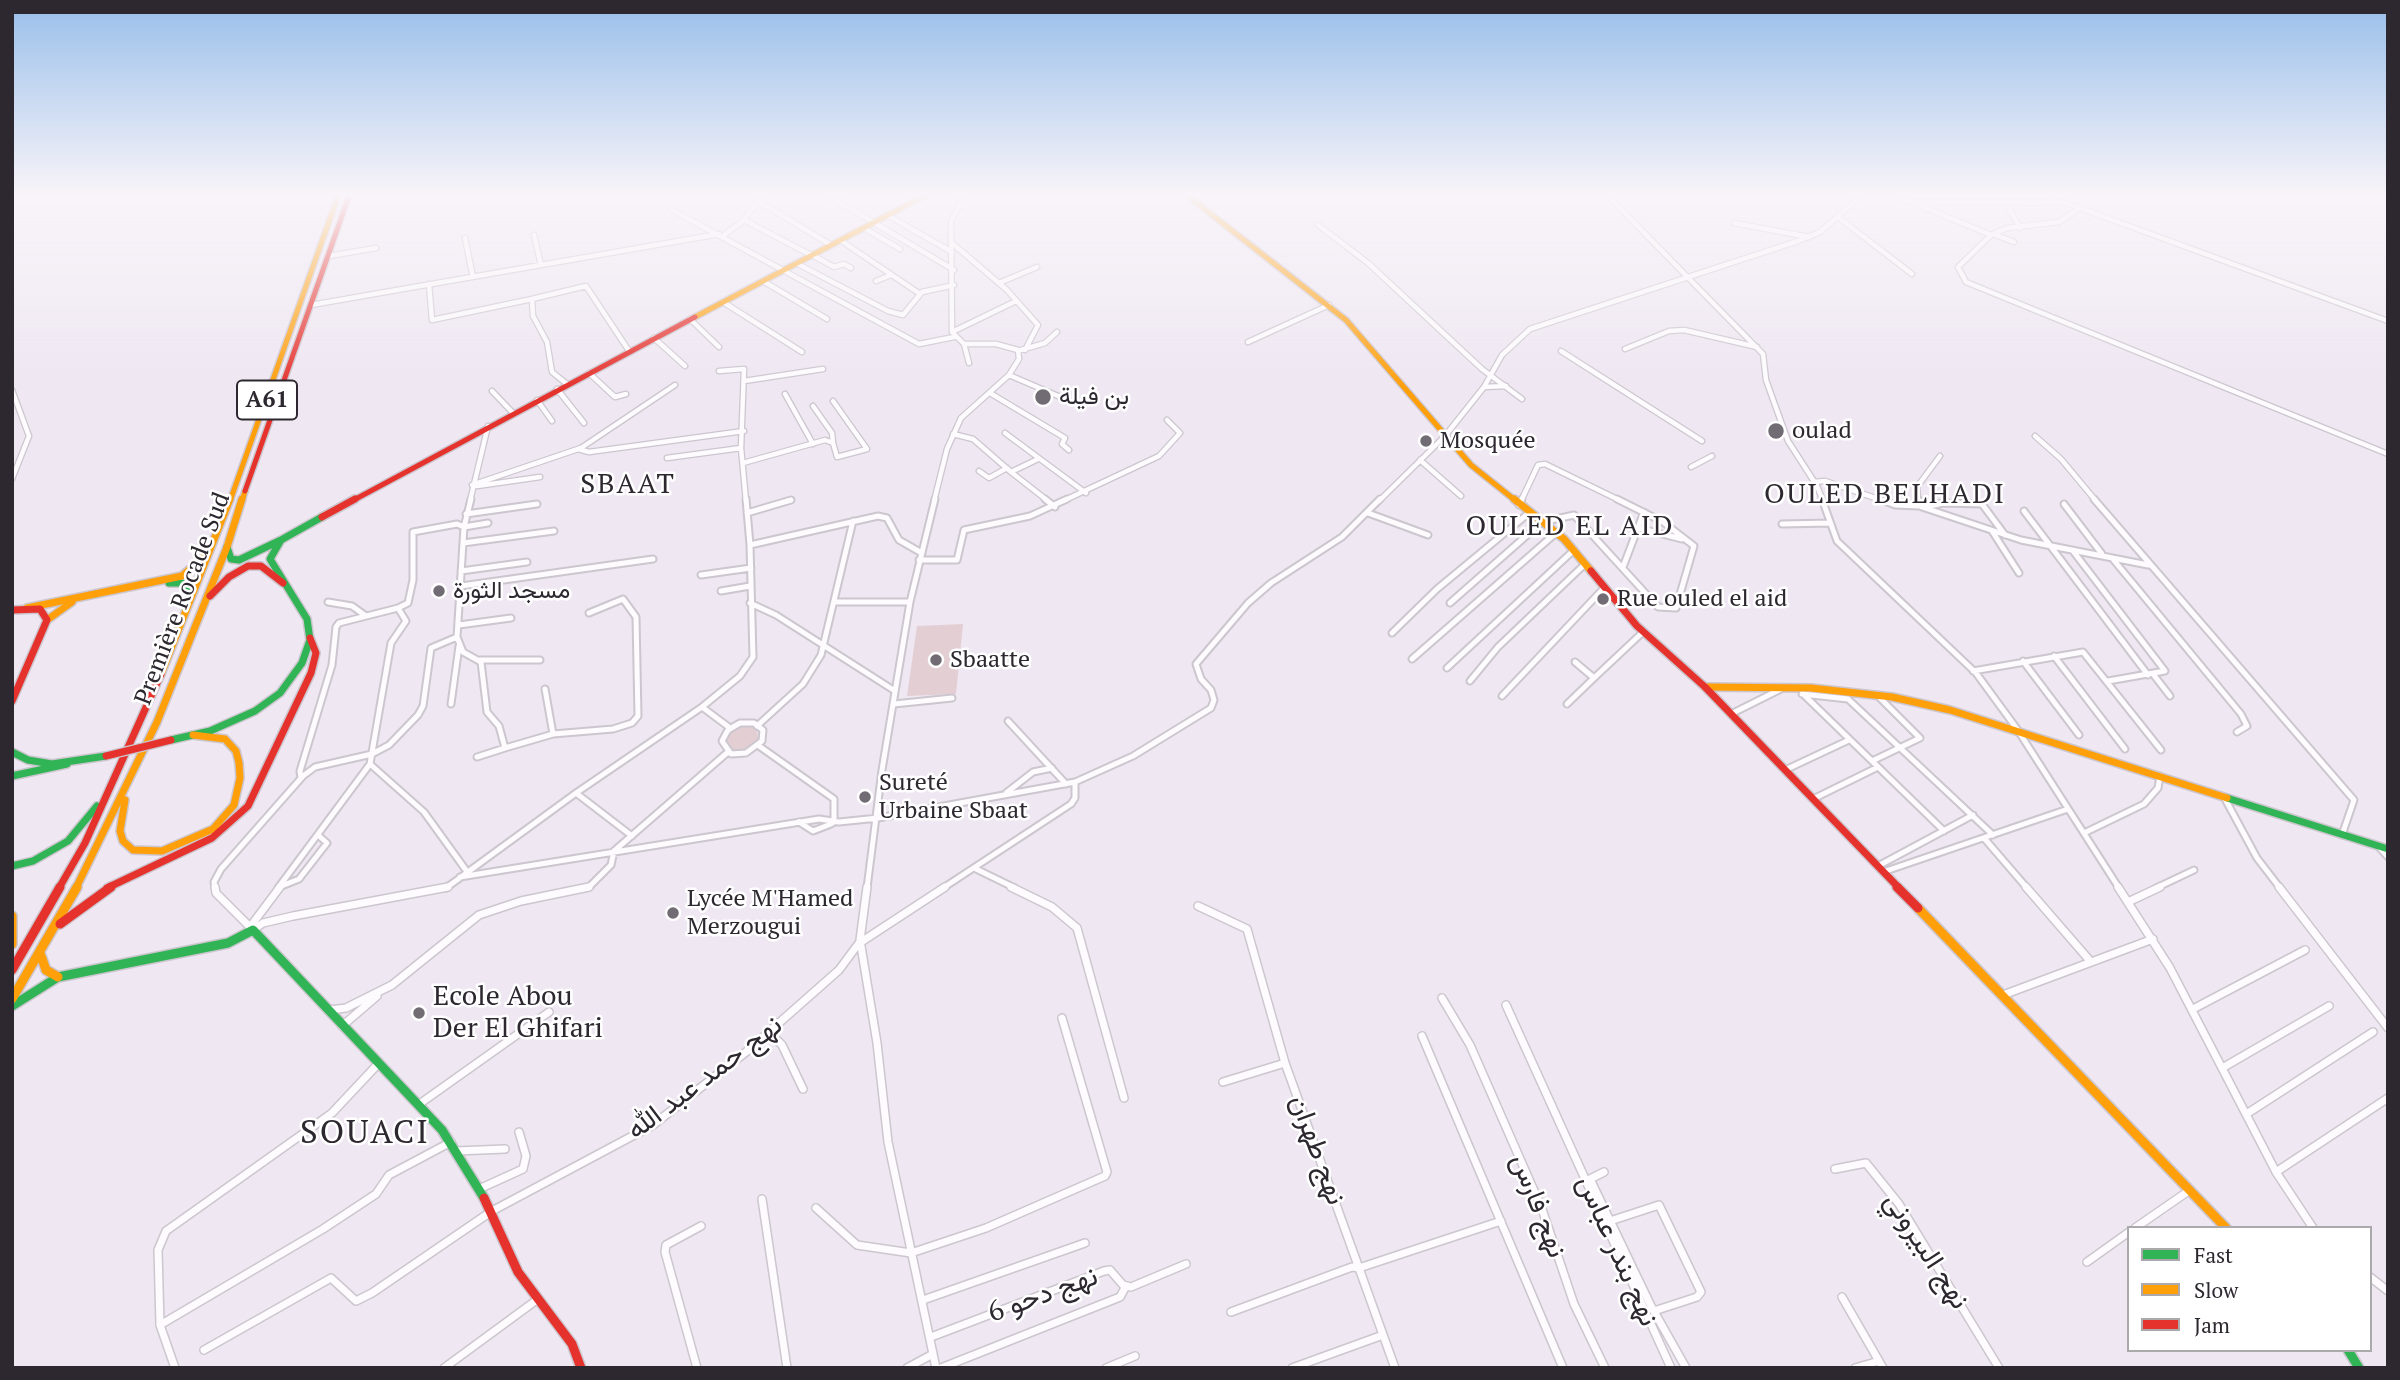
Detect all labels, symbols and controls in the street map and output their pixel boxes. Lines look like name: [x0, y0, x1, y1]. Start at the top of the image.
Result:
road number: A61: [237, 380, 297, 420]
place label: بن فيلة: [1059, 383, 1129, 411]
marker: بن فيلة: [1033, 387, 1053, 407]
place label: oulad: [1792, 417, 1852, 445]
marker: oulad: [1766, 421, 1786, 441]
place label: Mosquée: [1440, 427, 1536, 455]
marker: Mosquée: [1418, 433, 1434, 449]
district label: SBAAT: [581, 468, 675, 502]
district label: OULED BELHADI: [1766, 478, 2004, 512]
street label: Première Rocade Sud: [129, 489, 237, 709]
district label: OULED EL AID: [1467, 510, 1673, 544]
place label: مسجد الثورة: [453, 577, 570, 605]
marker: مسجد الثورة: [431, 583, 447, 599]
place label: Rue ouled el aid: [1617, 585, 1787, 613]
marker: Rue ouled el aid: [1595, 591, 1611, 607]
place label: Sbaatte: [950, 646, 1030, 674]
marker: Sbaatte: [928, 652, 944, 668]
place label: Sureté Urbaine Sbaat: [879, 769, 1028, 825]
marker: Sureté Urbaine Sbaat: [857, 789, 873, 805]
place label: Lycée M'Hamed Merzougui: [687, 885, 853, 941]
marker: Lycée M'Hamed Merzougui: [665, 905, 681, 921]
place label: Ecole Abou Der El Ghifari: [433, 980, 603, 1046]
marker: Ecole Abou Der El Ghifari: [411, 1005, 427, 1021]
street label: نهج حمد عبد الله: [621, 1009, 789, 1147]
street label: نهج طهران: [1282, 1090, 1352, 1210]
district label: SOUACI: [301, 1114, 429, 1154]
street label: نهج فارس: [1503, 1149, 1573, 1263]
street label: نهج بندر عباس: [1569, 1170, 1665, 1332]
street label: نهج البيروني: [1876, 1186, 1976, 1316]
legend: [2127, 1226, 2372, 1352]
text: Fast: [2194, 1241, 2233, 1269]
street label: نهج دحو 6: [984, 1260, 1102, 1330]
text: Slow: [2194, 1276, 2238, 1304]
text: Jam: [2194, 1311, 2230, 1339]

